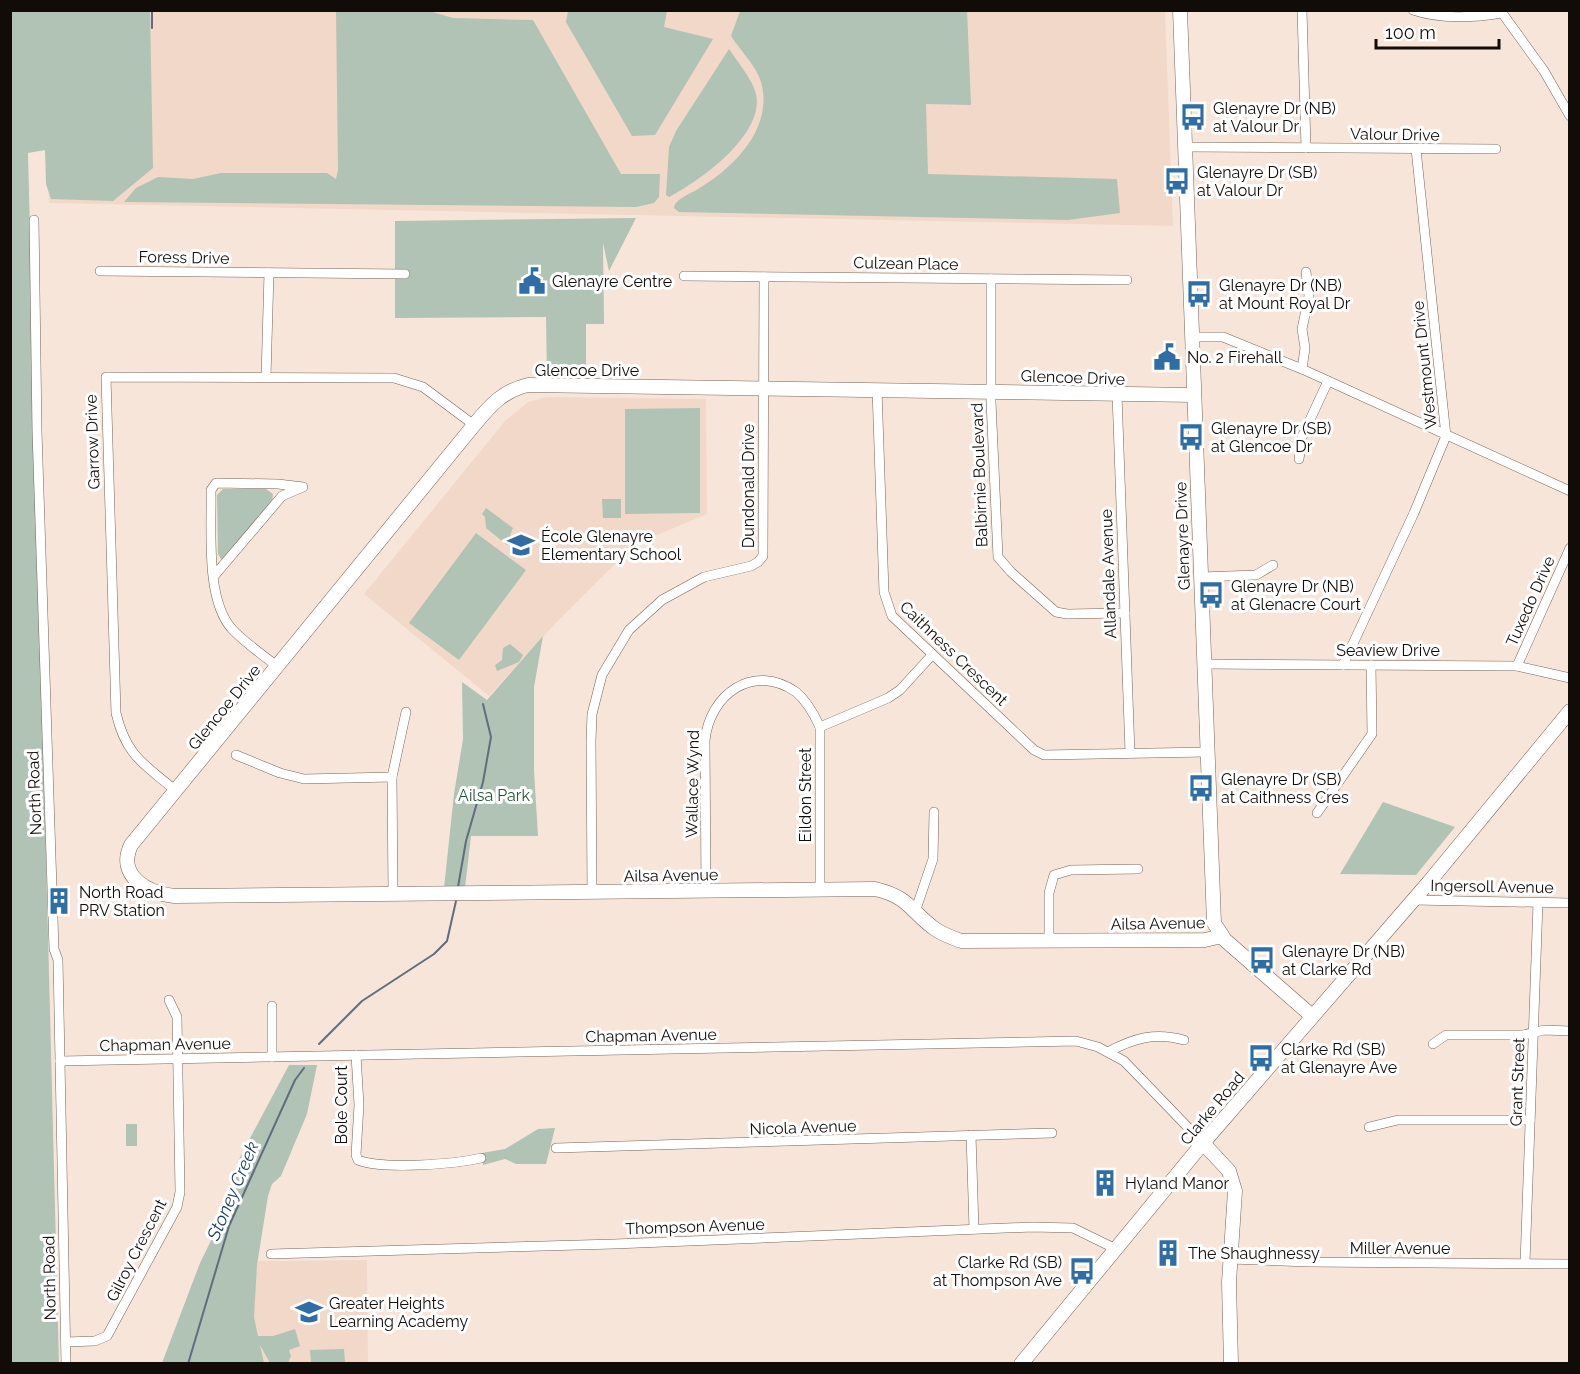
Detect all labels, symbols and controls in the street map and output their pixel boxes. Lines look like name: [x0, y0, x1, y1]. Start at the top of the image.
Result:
scale bar: [1376, 12, 1499, 50]
text: 100 m: [1385, 22, 1436, 43]
place label: Glenayre Dr (NB) at Valour Dr: [1213, 99, 1336, 136]
bus stop icon: Glenayre Dr (NB) at Valour Dr: [1178, 102, 1208, 132]
street label: Valour Drive: [1350, 124, 1440, 145]
place label: Glenayre Dr (SB) at Valour Dr: [1197, 163, 1317, 200]
bus stop icon: Glenayre Dr (SB) at Valour Dr: [1162, 166, 1192, 196]
street label: Foress Drive: [138, 247, 230, 268]
street label: Culzean Place: [853, 253, 959, 274]
public building icon: Glenayre Centre: [517, 266, 547, 296]
place label: Glenayre Centre: [552, 272, 672, 291]
place label: Glenayre Dr (NB) at Mount Royal Dr: [1219, 276, 1351, 313]
bus stop icon: Glenayre Dr (NB) at Mount Royal Dr: [1184, 279, 1214, 309]
street label: Westmount Drive: [1408, 300, 1441, 430]
public building icon: No. 2 Firehall: [1152, 342, 1182, 372]
place label: No. 2 Firehall: [1187, 348, 1283, 367]
street label: Glencoe Drive: [535, 361, 639, 380]
street label: Glencoe Drive: [1020, 366, 1125, 389]
street label: Garrow Drive: [81, 394, 104, 490]
street label: Balbirnie Boulevard: [967, 402, 992, 548]
place label: Glenayre Dr (SB) at Glencoe Dr: [1211, 419, 1331, 456]
bus stop icon: Glenayre Dr (SB) at Glencoe Dr: [1176, 422, 1206, 452]
street label: Dundonald Drive: [739, 424, 758, 548]
street label: Glenayre Drive: [1171, 481, 1194, 591]
street label: Allandale Avenue: [1097, 509, 1120, 639]
place label: École Glenayre Elementary School: [541, 526, 682, 564]
school or university icon: École Glenayre Elementary School: [506, 530, 536, 560]
street label: Tuxedo Drive: [1502, 553, 1559, 649]
place label: Glenayre Dr (NB) at Glenacre Court: [1231, 577, 1362, 614]
bus stop icon: Glenayre Dr (NB) at Glenacre Court: [1196, 580, 1226, 610]
street label: Caithness Crescent: [896, 597, 1012, 710]
street label: Seaview Drive: [1336, 641, 1440, 660]
street label: Glencoe Drive: [184, 661, 265, 754]
street label: Wallace Wynd: [682, 730, 703, 838]
street label: Eildon Street: [796, 747, 815, 842]
street label: North Road: [24, 750, 45, 836]
place label: Glenayre Dr (SB) at Caithness Cres: [1221, 770, 1349, 807]
bus stop icon: Glenayre Dr (SB) at Caithness Cres: [1186, 773, 1216, 803]
park label: Ailsa Park: [458, 786, 530, 805]
street label: Ailsa Avenue: [623, 865, 719, 886]
street label: Ingersoll Avenue: [1430, 876, 1554, 897]
place label: North Road PRV Station: [79, 883, 165, 920]
building icon: North Road PRV Station: [44, 886, 74, 916]
street label: Ailsa Avenue: [1110, 913, 1206, 934]
place label: Glenayre Dr (NB) at Clarke Rd: [1282, 942, 1405, 979]
bus stop icon: Glenayre Dr (NB) at Clarke Rd: [1247, 945, 1277, 975]
street label: Chapman Avenue: [585, 1025, 717, 1046]
street label: Chapman Avenue: [99, 1034, 231, 1055]
street label: Grant Street: [1506, 1037, 1529, 1127]
place label: Clarke Rd (SB) at Glenayre Ave: [1281, 1040, 1397, 1077]
bus stop icon: Clarke Rd (SB) at Glenayre Ave: [1246, 1043, 1276, 1073]
street label: Bole Court: [332, 1065, 351, 1144]
street label: Clarke Road: [1176, 1068, 1248, 1149]
street label: Nicola Avenue: [749, 1116, 857, 1139]
water label: Stoney Creek: [202, 1138, 263, 1244]
building icon: Hyland Manor: [1090, 1168, 1120, 1198]
place label: Hyland Manor: [1125, 1174, 1229, 1193]
street label: Gilroy Crescent: [102, 1195, 171, 1305]
street label: Thompson Avenue: [625, 1215, 765, 1238]
street label: North Road: [39, 1236, 60, 1320]
building icon: The Shaughnessy: [1153, 1238, 1183, 1268]
street label: Miller Avenue: [1350, 1239, 1450, 1258]
place label: The Shaughnessy: [1188, 1244, 1320, 1263]
place label: Clarke Rd (SB) at Thompson Ave: [933, 1253, 1062, 1290]
bus stop icon: Clarke Rd (SB) at Thompson Ave: [1067, 1256, 1097, 1286]
place label: Greater Heights Learning Academy: [329, 1294, 468, 1331]
school or university icon: Greater Heights Learning Academy: [294, 1297, 324, 1327]

